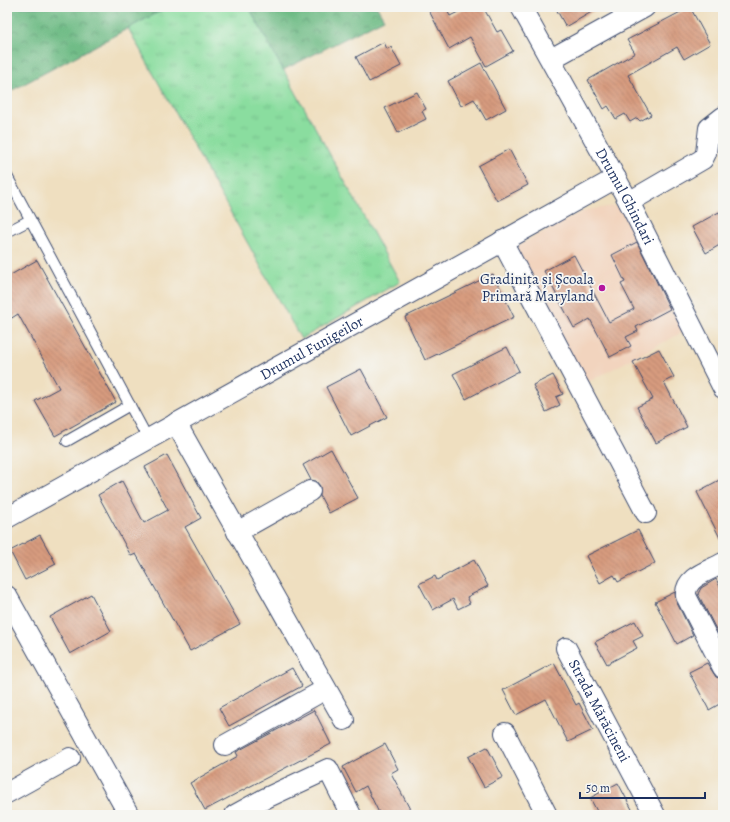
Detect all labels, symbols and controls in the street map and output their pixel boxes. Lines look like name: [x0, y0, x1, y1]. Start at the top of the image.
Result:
street label: Drumul Ghindari: [591, 144, 659, 248]
place label: Gradinița și Școala Primară Maryland: [480, 269, 595, 306]
marker: Gradinița și Școala Primară Maryland: [597, 283, 607, 293]
street label: Drumul Funigeilor: [256, 311, 367, 385]
street label: Strada Mărăcineni: [564, 656, 635, 766]
scale bar: [580, 774, 705, 800]
text: 50 m: [586, 780, 610, 796]

